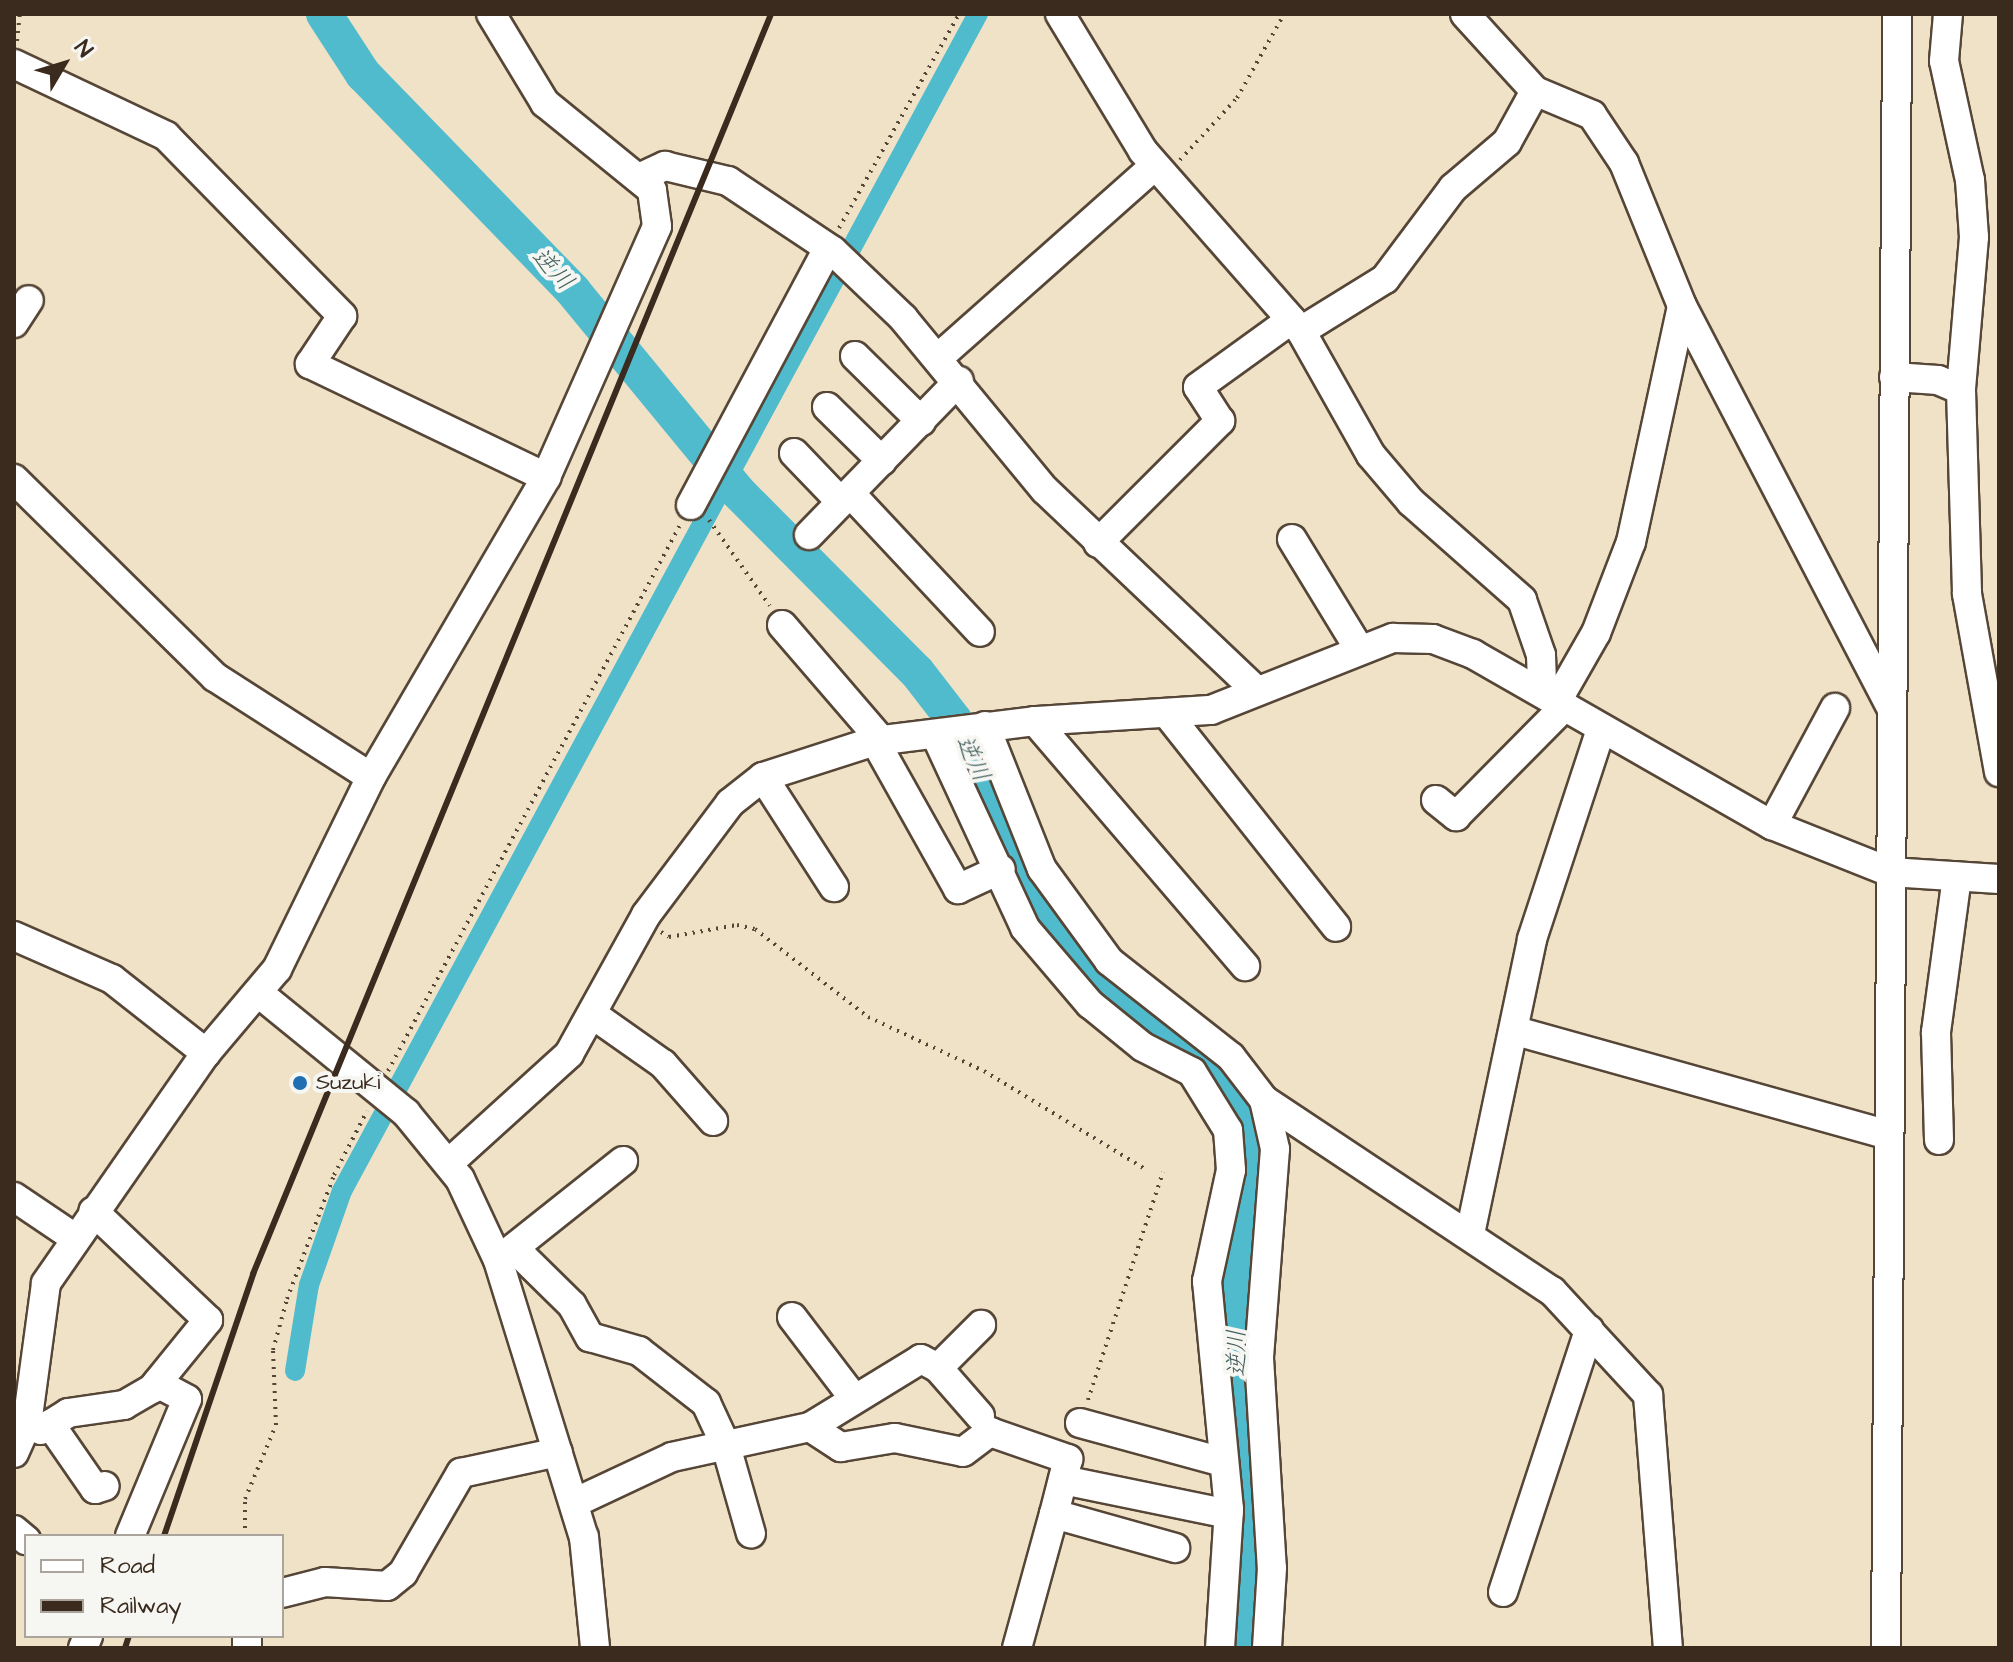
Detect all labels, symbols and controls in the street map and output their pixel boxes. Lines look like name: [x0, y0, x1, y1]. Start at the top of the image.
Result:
north arrow: [24, 24, 104, 104]
text: N: [67, 34, 100, 64]
water label: 逆川: [525, 243, 579, 297]
water label: 逆川: [949, 731, 995, 787]
place label: Suzuki: [316, 1070, 380, 1096]
marker: Suzuki: [291, 1074, 309, 1092]
water label: 逆川: [1223, 1329, 1253, 1377]
legend: [24, 1534, 284, 1638]
text: Road: [100, 1549, 155, 1583]
text: Railway: [100, 1589, 182, 1623]

